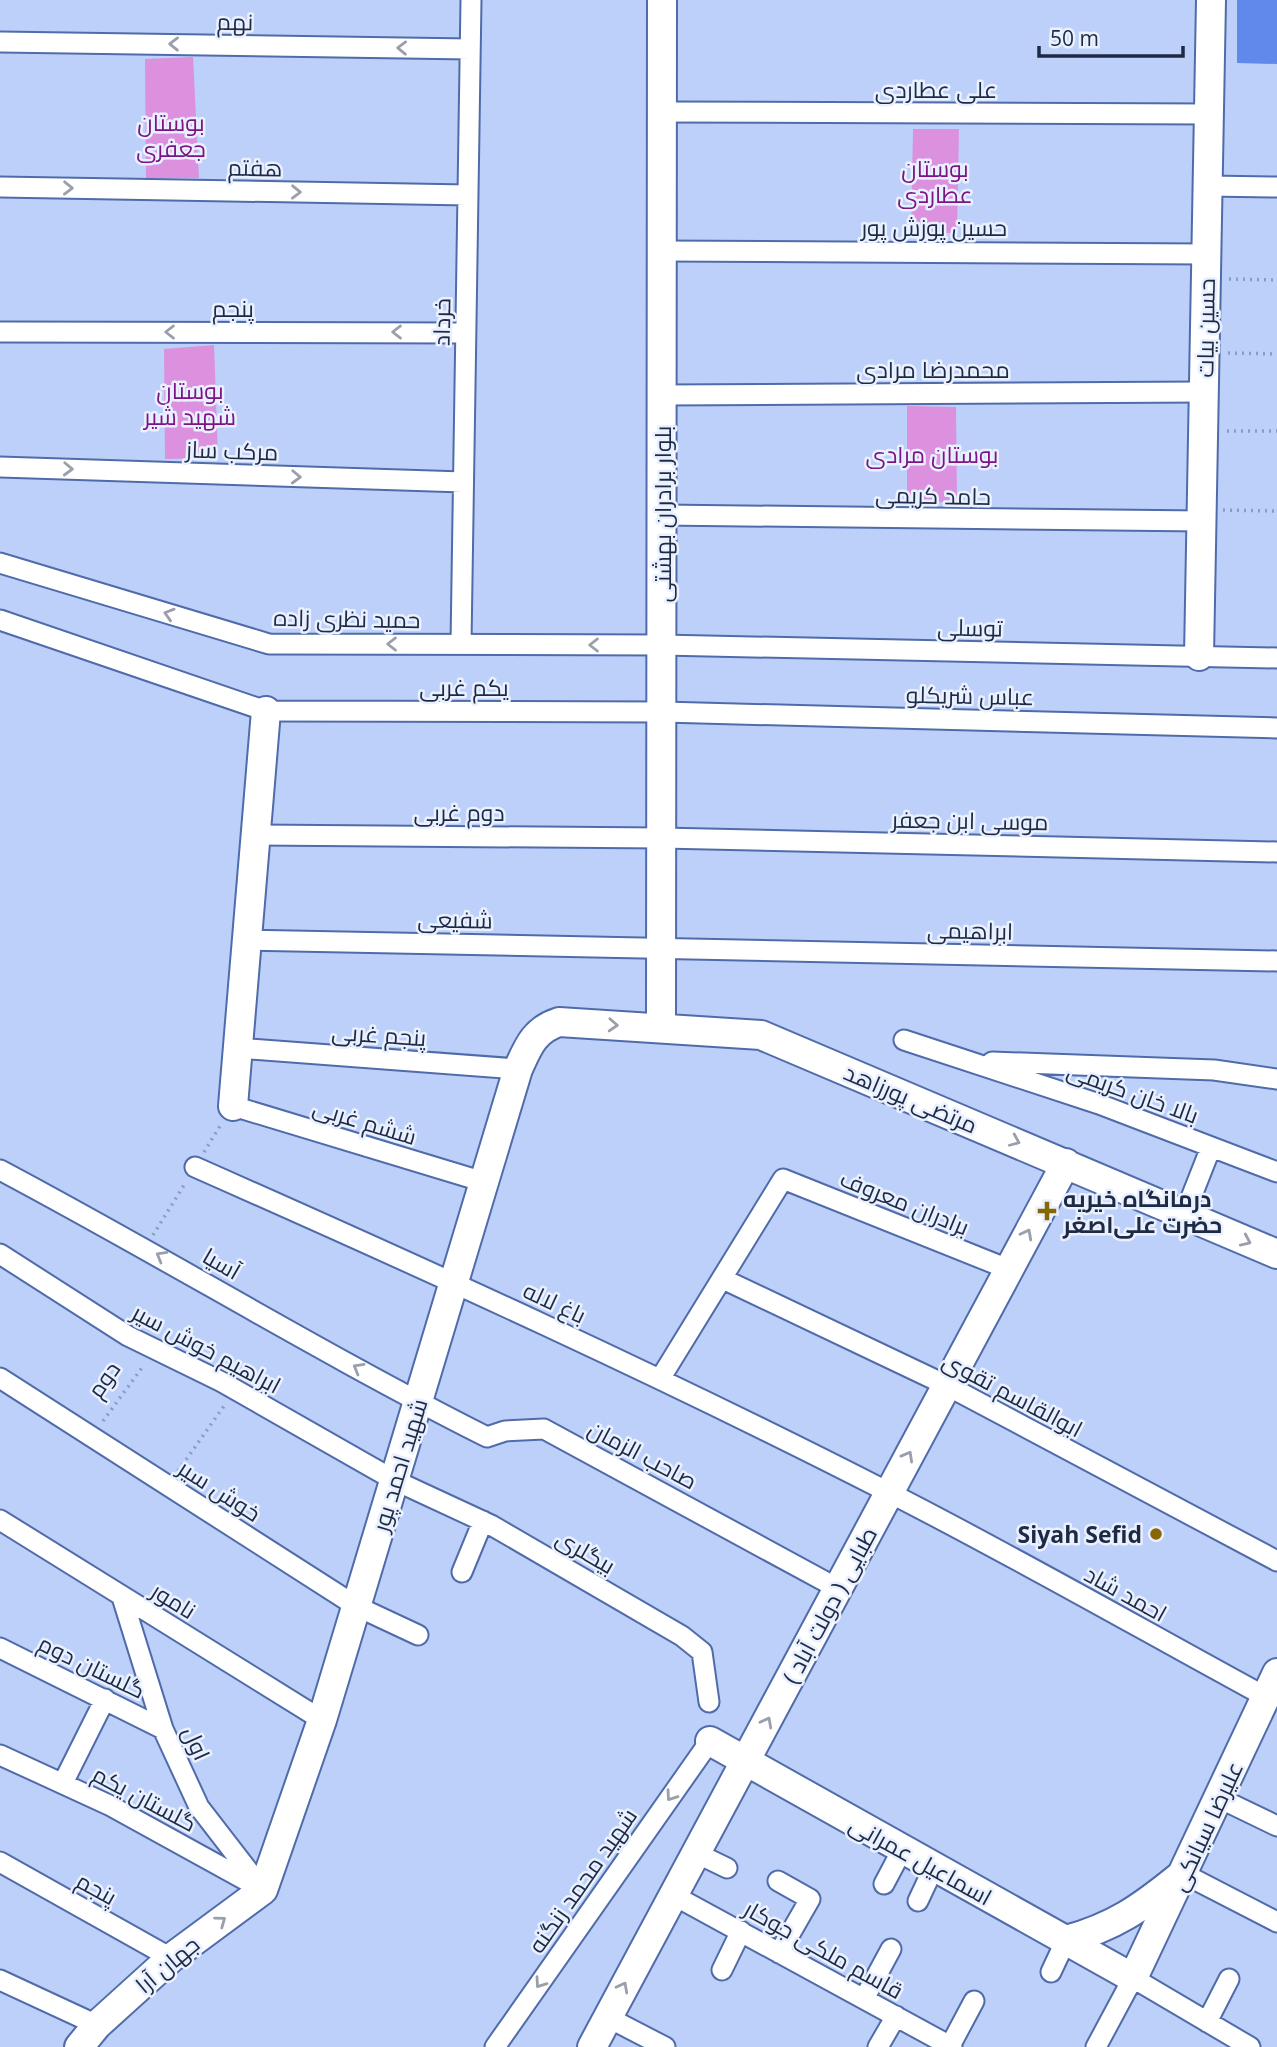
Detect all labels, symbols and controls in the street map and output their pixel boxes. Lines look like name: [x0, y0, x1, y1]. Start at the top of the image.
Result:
street label: نهم: [216, 5, 254, 38]
scale bar: [1039, 14, 1182, 58]
text: 50 m: [1050, 24, 1099, 52]
one-way arrow: [168, 37, 179, 52]
one-way arrow: [396, 40, 406, 56]
street label: علی عطاردی: [875, 73, 997, 105]
park label: بوستان جعفری: [136, 106, 206, 164]
street label: هفتم: [227, 151, 283, 184]
park label: بوستان عطاردی: [897, 152, 973, 210]
one-way arrow: [63, 180, 74, 196]
one-way arrow: [291, 184, 301, 200]
street label: حسین پوزش پور: [859, 211, 1007, 243]
street label: حسین بیات: [1188, 278, 1222, 378]
street label: پنجم: [212, 292, 254, 325]
street label: خرداد: [425, 298, 457, 346]
one-way arrow: [164, 324, 174, 340]
one-way arrow: [391, 325, 402, 340]
street label: محمدرضا مرادی: [856, 353, 1010, 385]
park label: بوستان شهید شیر: [142, 374, 236, 432]
street label: بلوار برادران بهشتی: [646, 426, 678, 602]
street label: مرکب ساز: [183, 432, 279, 468]
park label: بوستان مرادی: [866, 438, 998, 470]
one-way arrow: [63, 462, 74, 477]
one-way arrow: [290, 469, 301, 484]
street label: حامد کریمی: [875, 478, 991, 512]
street label: حمید نظری زاده: [273, 601, 421, 635]
one-way arrow: [164, 607, 176, 622]
street label: توسلی: [937, 610, 1003, 644]
one-way arrow: [387, 636, 397, 652]
one-way arrow: [588, 637, 599, 653]
street label: یکم غربی: [419, 671, 509, 704]
street label: عباس شریکلو: [906, 678, 1034, 712]
street label: دوم غربی: [413, 796, 505, 829]
street label: موسی ابن جعفر: [889, 803, 1049, 837]
street label: شفیعی: [417, 902, 493, 936]
street label: ابراهیمی: [927, 913, 1013, 947]
street label: پنجم غربی: [330, 1015, 427, 1054]
one-way arrow: [608, 1017, 619, 1032]
street label: بالا خان کریمی: [1063, 1053, 1203, 1131]
street label: مرتضی پورزاهد: [839, 1056, 983, 1140]
street label: ششم غربی: [309, 1090, 421, 1153]
one-way arrow: [1008, 1133, 1020, 1147]
street label: برادران معروف: [836, 1162, 974, 1242]
place label: درمانگاه خیریه حضرت علی‌اصغر: [1062, 1182, 1222, 1240]
marker: درمانگاه خیریه حضرت علی‌اصغر: [1037, 1201, 1057, 1221]
one-way arrow: [1019, 1229, 1032, 1241]
one-way arrow: [1239, 1233, 1251, 1247]
street label: آسیا: [197, 1239, 247, 1287]
one-way arrow: [155, 1251, 168, 1264]
street label: باغ لاله: [518, 1274, 592, 1331]
street label: ابراهیم خوش سیر: [125, 1294, 287, 1402]
street label: ابوالقاسم تقوی: [937, 1344, 1089, 1445]
street label: دوم: [79, 1354, 128, 1404]
one-way arrow: [353, 1363, 366, 1376]
street label: شهید احمد پور: [363, 1395, 434, 1537]
street label: صاحب الزمان: [583, 1412, 703, 1496]
street label: خوش سیر: [171, 1450, 268, 1529]
one-way arrow: [900, 1451, 913, 1463]
place label: Siyah Sefid: [1018, 1518, 1142, 1550]
street label: بیگلری: [550, 1521, 622, 1581]
street label: طبایی ( دولت آباد ): [774, 1521, 884, 1689]
marker: Siyah Sefid: [1148, 1526, 1164, 1542]
street label: احمد شاد: [1079, 1557, 1173, 1629]
street label: نامور: [144, 1573, 202, 1626]
street label: گلستان دوم: [33, 1626, 151, 1707]
one-way arrow: [758, 1717, 772, 1729]
street label: اول: [175, 1721, 219, 1765]
street label: علیرضا سیانکی: [1162, 1756, 1250, 1896]
street label: گلستان یکم: [87, 1757, 203, 1840]
one-way arrow: [666, 1789, 679, 1802]
street label: شهید محمد زنگنه: [520, 1801, 644, 1959]
street label: اسماعیل عمرانی: [844, 1808, 998, 1912]
street label: پنجم: [70, 1864, 123, 1913]
street label: قاسم ملکی جوکار: [736, 1891, 909, 2007]
one-way arrow: [213, 1917, 226, 1929]
street label: جهان آرا: [128, 1928, 206, 2000]
one-way arrow: [536, 1975, 548, 1988]
one-way arrow: [615, 1981, 629, 1994]

